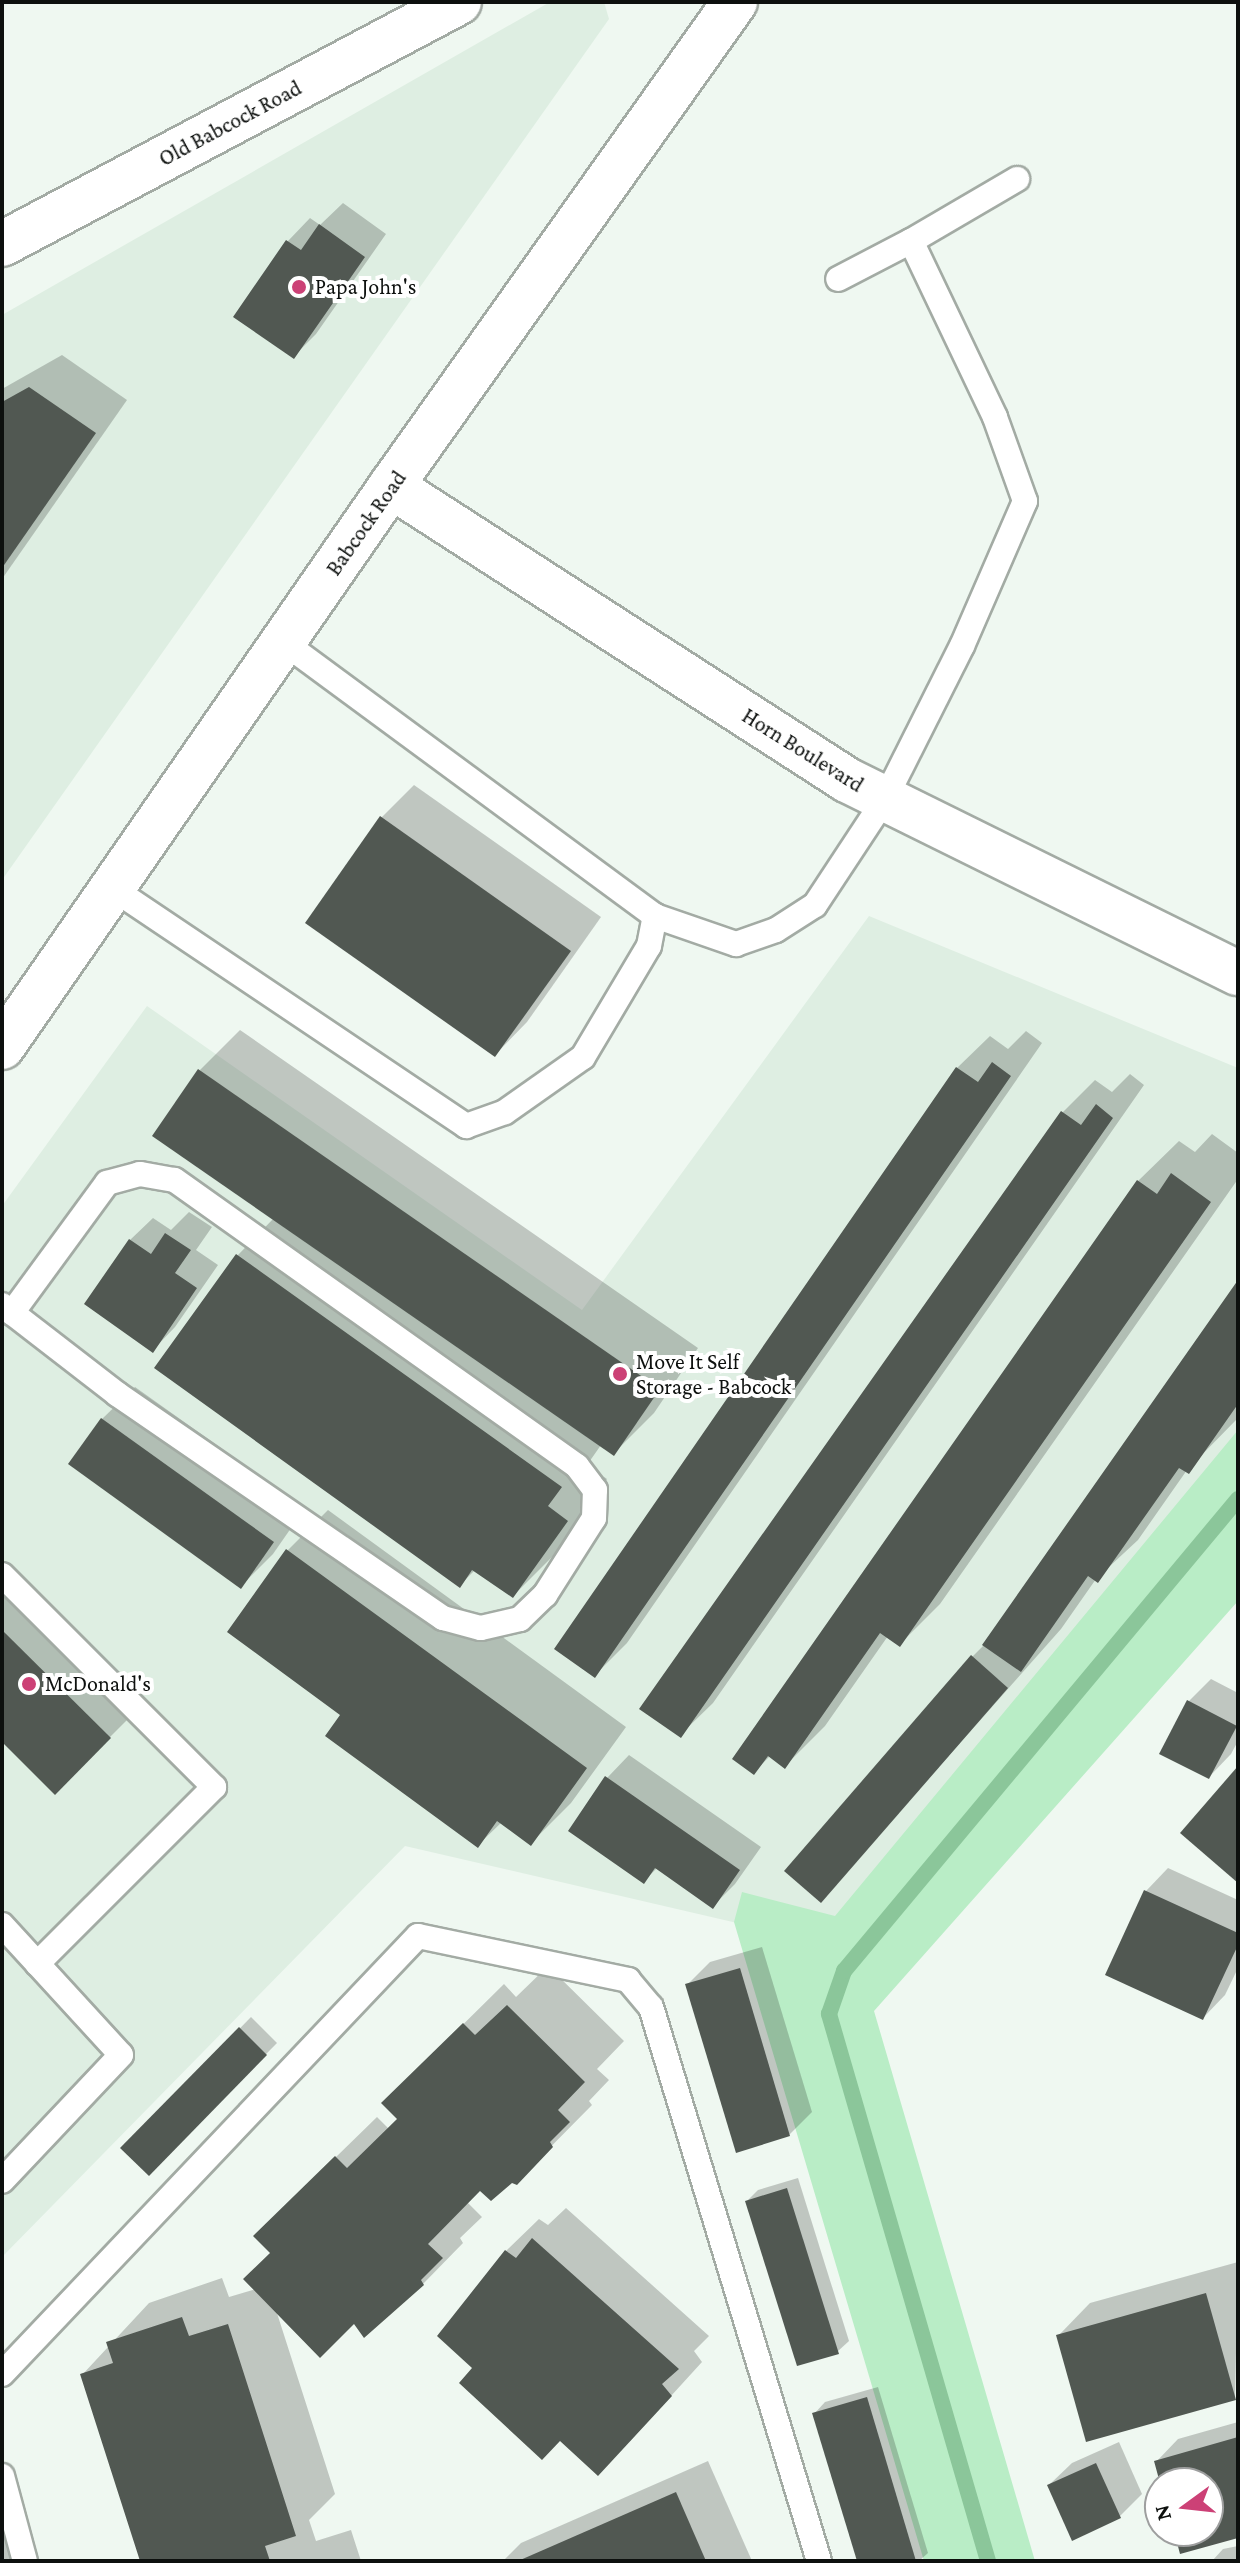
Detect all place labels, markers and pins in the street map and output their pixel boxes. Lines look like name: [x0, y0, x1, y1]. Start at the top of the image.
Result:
place label: Papa John's: [315, 274, 416, 300]
marker: Papa John's: [290, 278, 308, 296]
place label: Move It Self Storage - Babcock: [636, 1348, 791, 1400]
marker: Move It Self Storage - Babcock: [611, 1365, 629, 1383]
place label: McDonald's: [45, 1671, 151, 1697]
marker: McDonald's: [20, 1675, 38, 1693]

